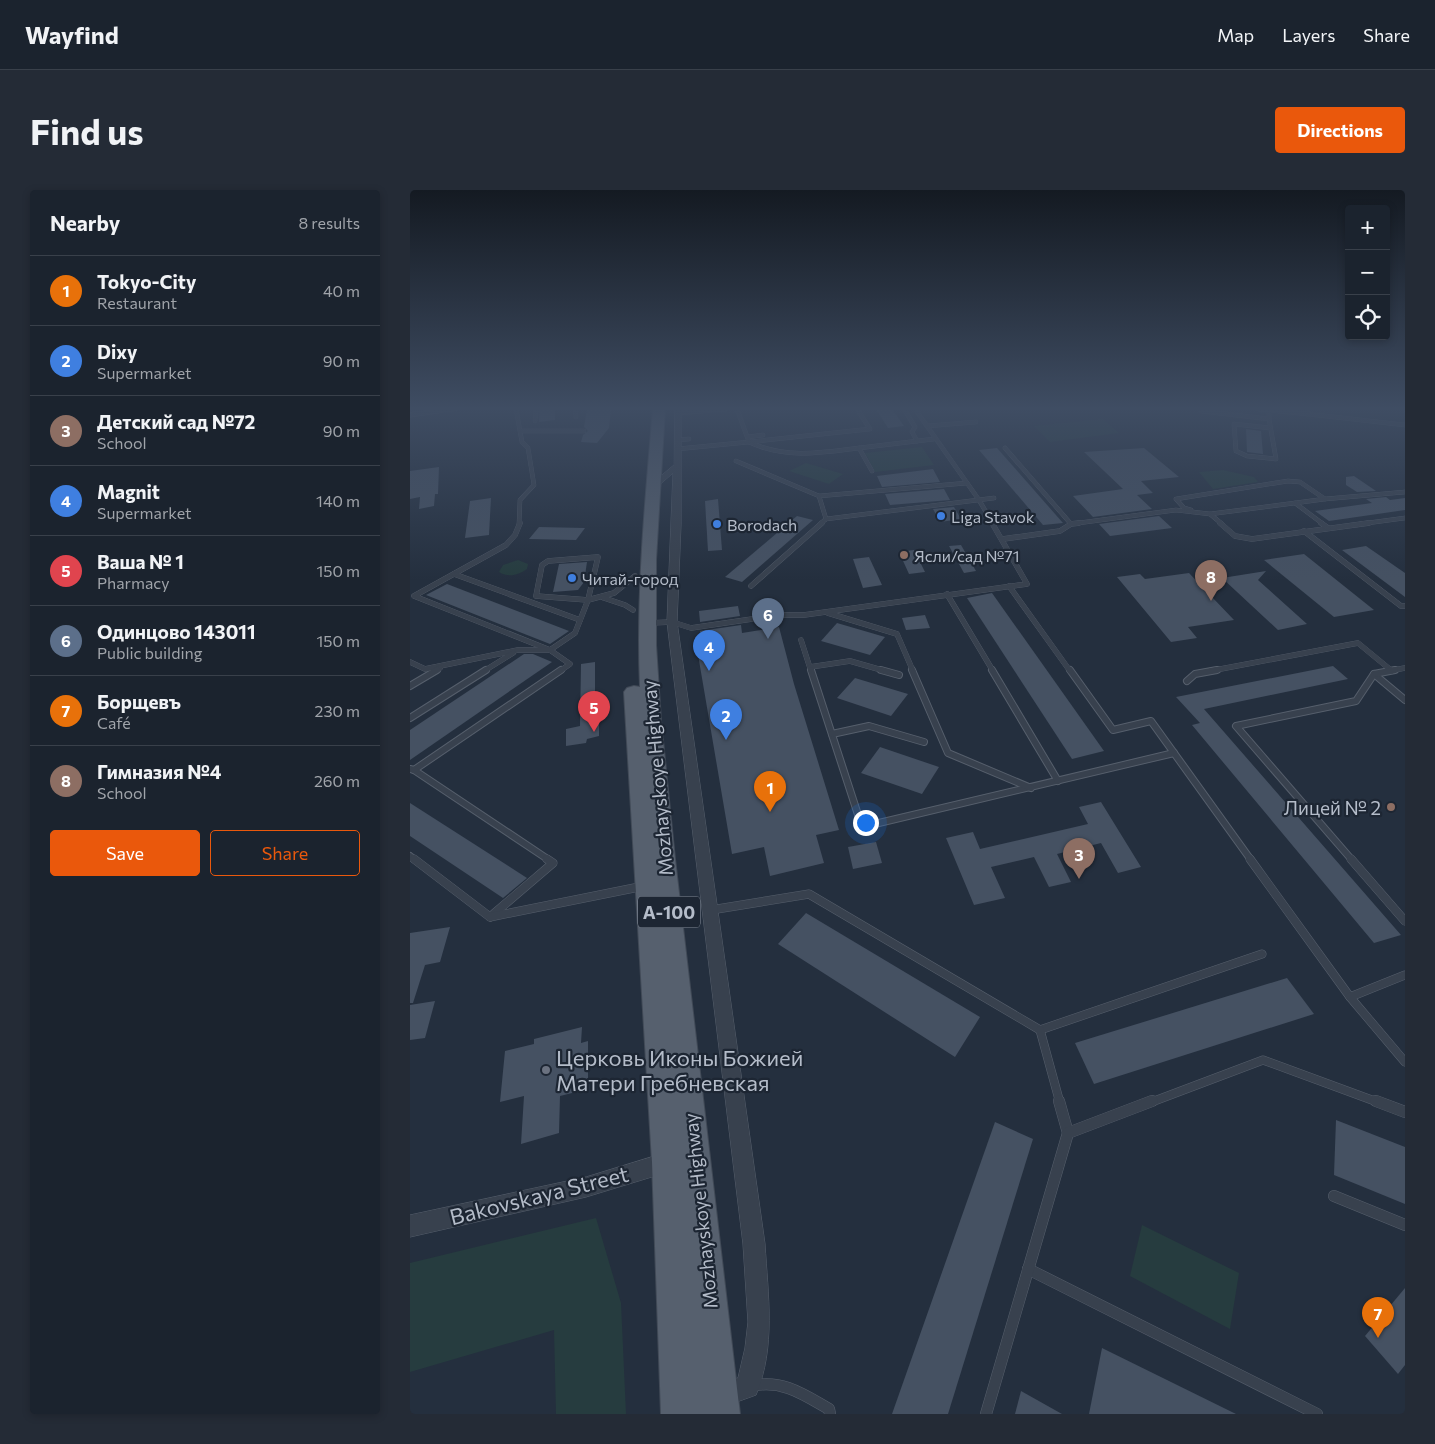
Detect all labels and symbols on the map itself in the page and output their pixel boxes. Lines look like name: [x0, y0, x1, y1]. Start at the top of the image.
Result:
place label: Liga Stavok: [951, 507, 1035, 526]
marker: Liga Stavok: [935, 510, 947, 522]
place label: Borodach: [727, 515, 797, 534]
marker: Borodach: [711, 518, 723, 530]
place label: Ясли/сад №71: [914, 546, 1020, 565]
marker: Ясли/сад №71: [898, 549, 910, 561]
pin: 8: [1195, 560, 1227, 601]
place label: Читай-город: [582, 569, 679, 588]
marker: Читай-город: [566, 572, 578, 584]
pin: 6: [752, 598, 784, 639]
pin: 4: [693, 630, 725, 671]
street label: Mozhayskoye Highway: [637, 679, 677, 877]
pin: 5: [578, 691, 610, 732]
pin: 2: [710, 699, 742, 740]
pin: 1: [754, 771, 786, 812]
place label: Лицей № 2: [1284, 796, 1381, 819]
marker: Лицей № 2: [1385, 801, 1397, 813]
your location: [853, 810, 879, 836]
pin: 3: [1063, 838, 1095, 879]
road number: А-100: [638, 896, 700, 928]
place label: Церковь Иконы Божией Матери Гребневская: [556, 1044, 803, 1096]
marker: Церковь Иконы Божией Матери Гребневская: [540, 1064, 552, 1076]
street label: Mozhayskoye Highway: [678, 1112, 722, 1310]
street label: Bakovskaya Street: [447, 1160, 631, 1230]
pin: 7: [1362, 1297, 1394, 1338]

